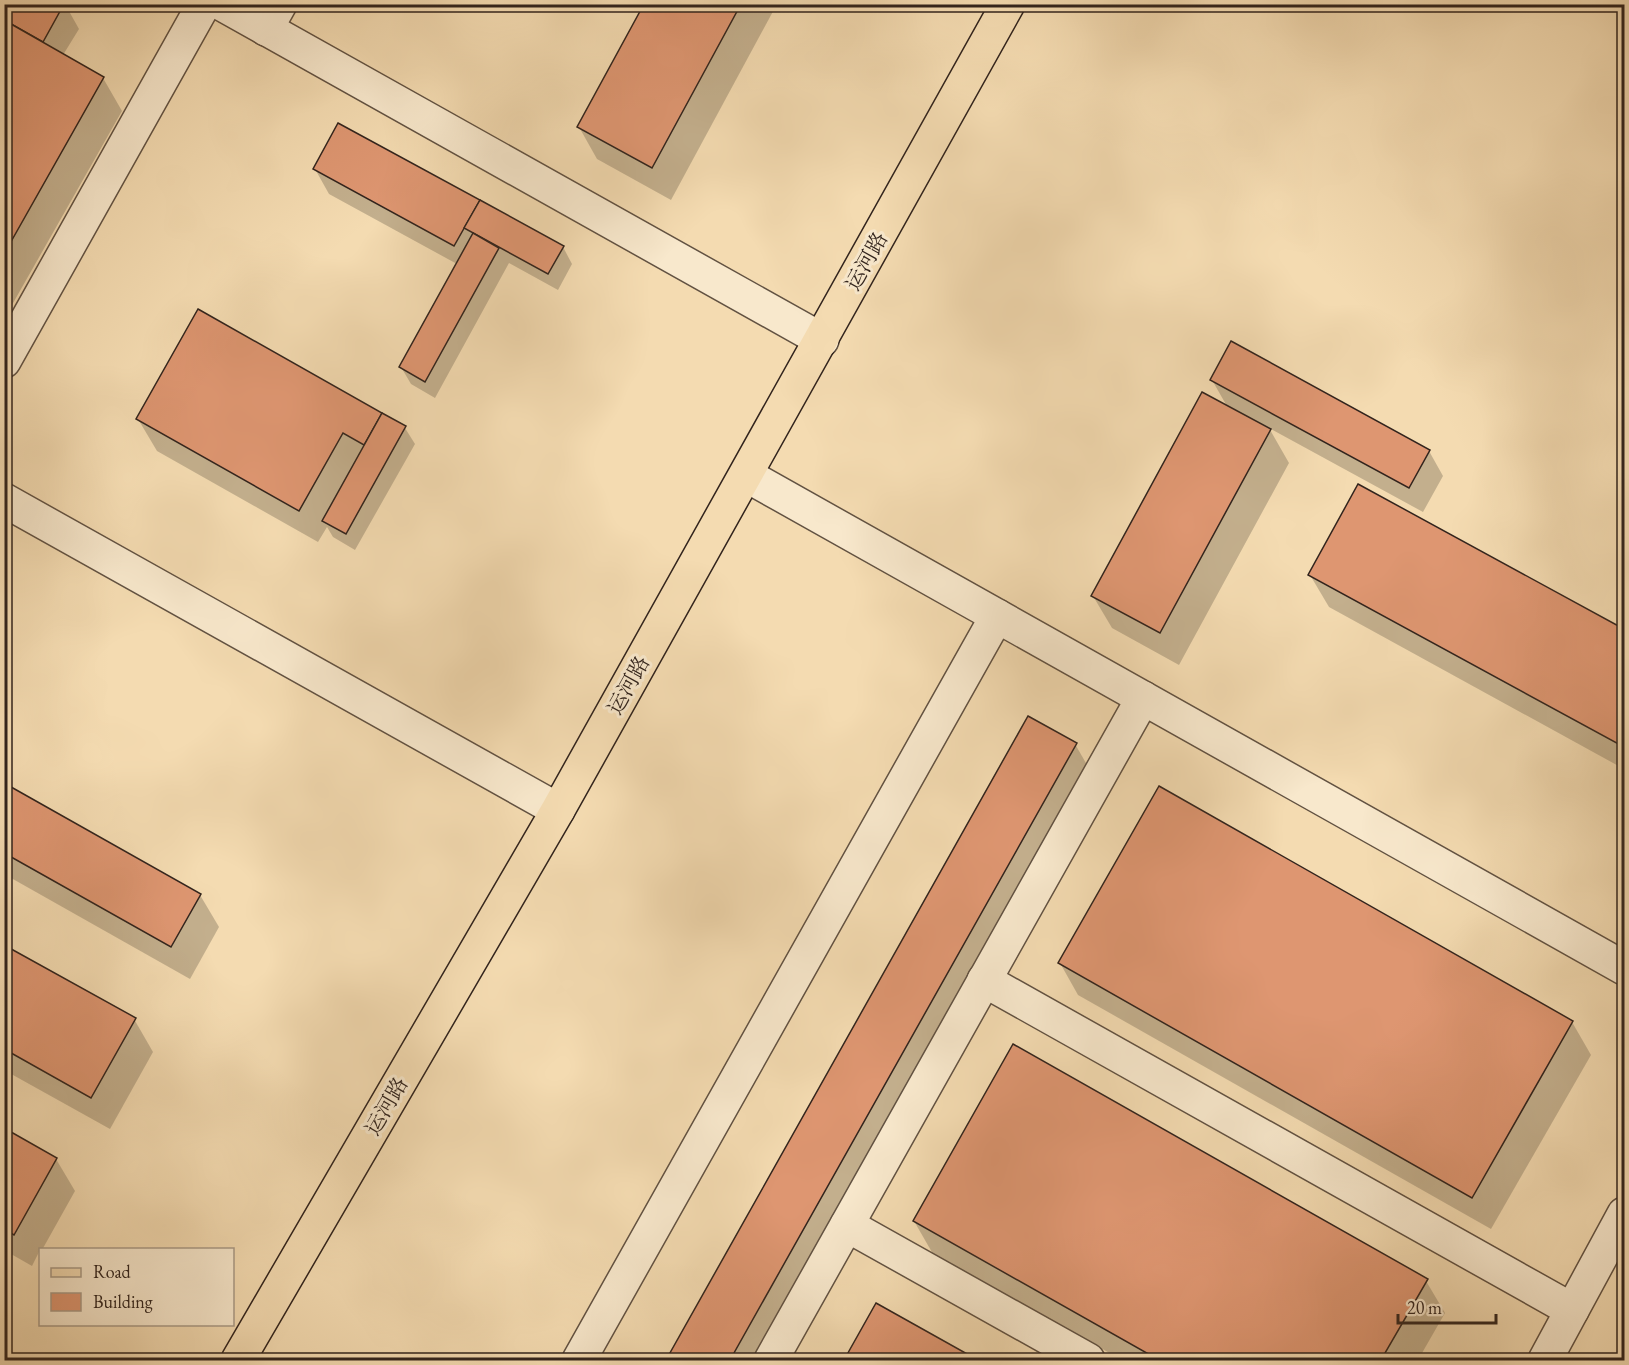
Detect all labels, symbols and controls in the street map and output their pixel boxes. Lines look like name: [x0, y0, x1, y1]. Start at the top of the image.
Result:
street label: 运河路: [839, 227, 893, 295]
street label: 运河路: [601, 651, 655, 719]
street label: 运河路: [359, 1072, 413, 1140]
legend: [39, 1248, 234, 1326]
text: Road: [93, 1260, 132, 1283]
scale bar: [1398, 1287, 1496, 1325]
text: Building: [93, 1290, 153, 1313]
text: 20 m: [1407, 1296, 1442, 1319]

